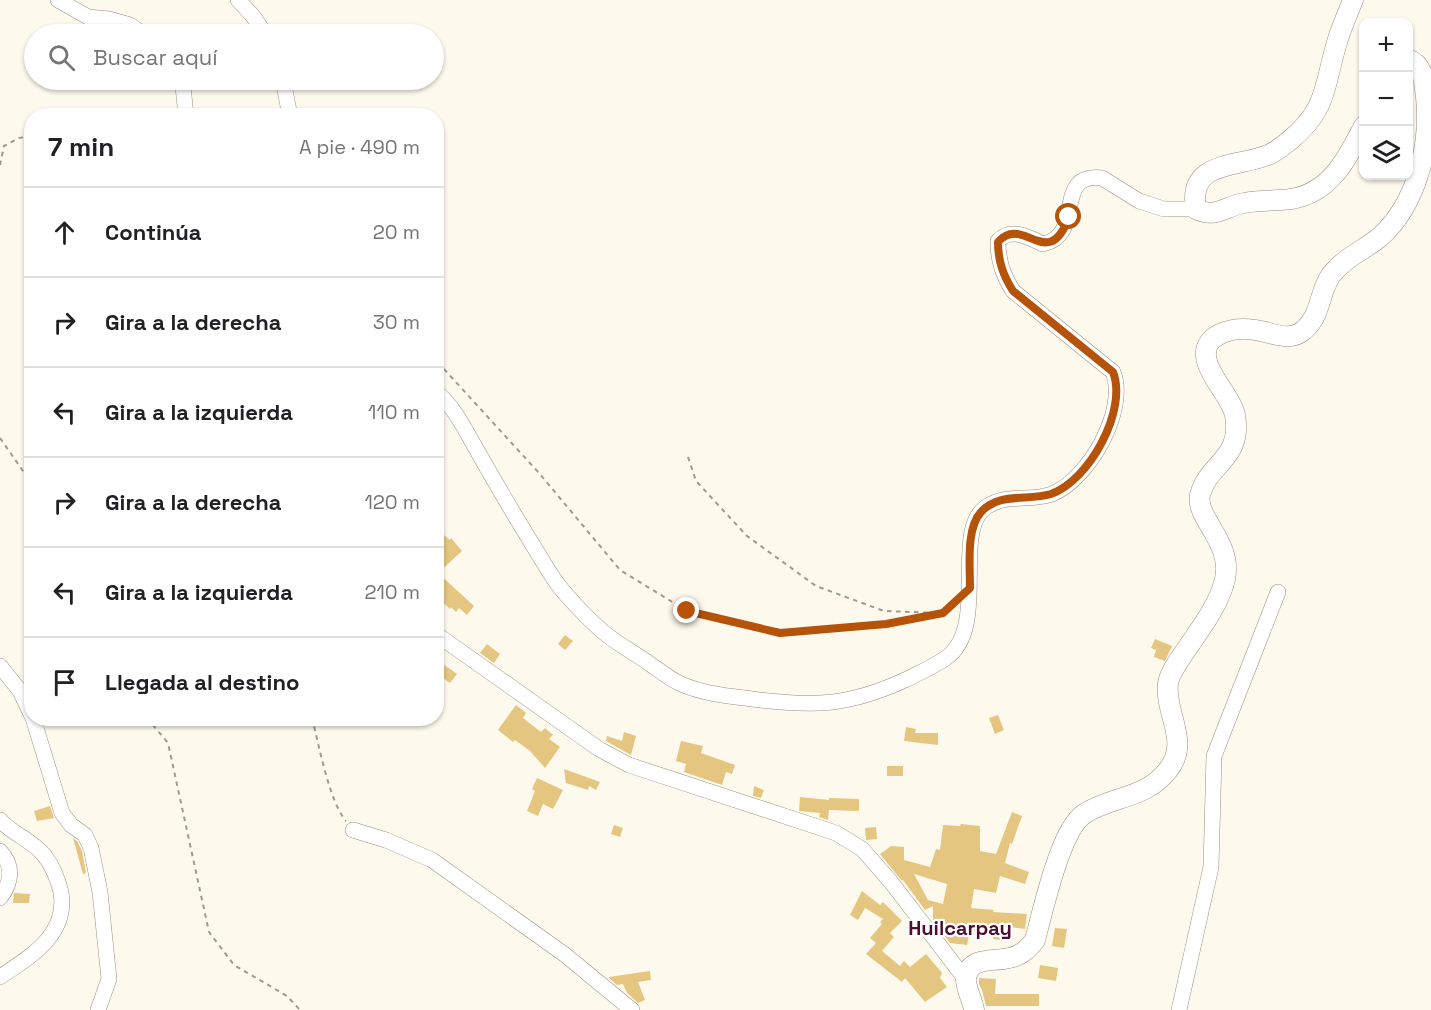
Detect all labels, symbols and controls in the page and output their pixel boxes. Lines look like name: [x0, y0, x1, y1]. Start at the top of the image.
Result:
map controls: [1359, 18, 1413, 180]
button: +: [1359, 18, 1413, 72]
search box: [24, 24, 444, 90]
icon: search: [45, 41, 78, 74]
text: Buscar aquí: [93, 43, 218, 71]
button: −: [1359, 72, 1413, 126]
button: layers: [1359, 126, 1413, 180]
text: 7 min: [48, 130, 114, 164]
text: A pie · 490 m: [299, 134, 420, 160]
route start: [1055, 203, 1081, 229]
icon: ahead: [48, 216, 81, 249]
text: Continúa: [105, 218, 201, 246]
text: 20 m: [373, 219, 420, 245]
icon: right: [48, 306, 81, 339]
text: Gira a la derecha: [105, 308, 282, 336]
text: 30 m: [373, 309, 420, 335]
icon: left: [48, 396, 81, 429]
text: Gira a la izquierda: [105, 398, 293, 426]
text: 110 m: [368, 399, 420, 425]
icon: right: [48, 486, 81, 519]
text: Gira a la derecha: [105, 488, 282, 516]
text: 120 m: [364, 489, 420, 515]
icon: left: [48, 576, 81, 609]
text: Gira a la izquierda: [105, 578, 293, 606]
text: 210 m: [364, 579, 420, 605]
route end: [673, 597, 699, 623]
icon: arrive: [48, 666, 81, 699]
text: Llegada al destino: [105, 668, 299, 696]
district label: Huilcarpay: [908, 915, 1012, 941]

